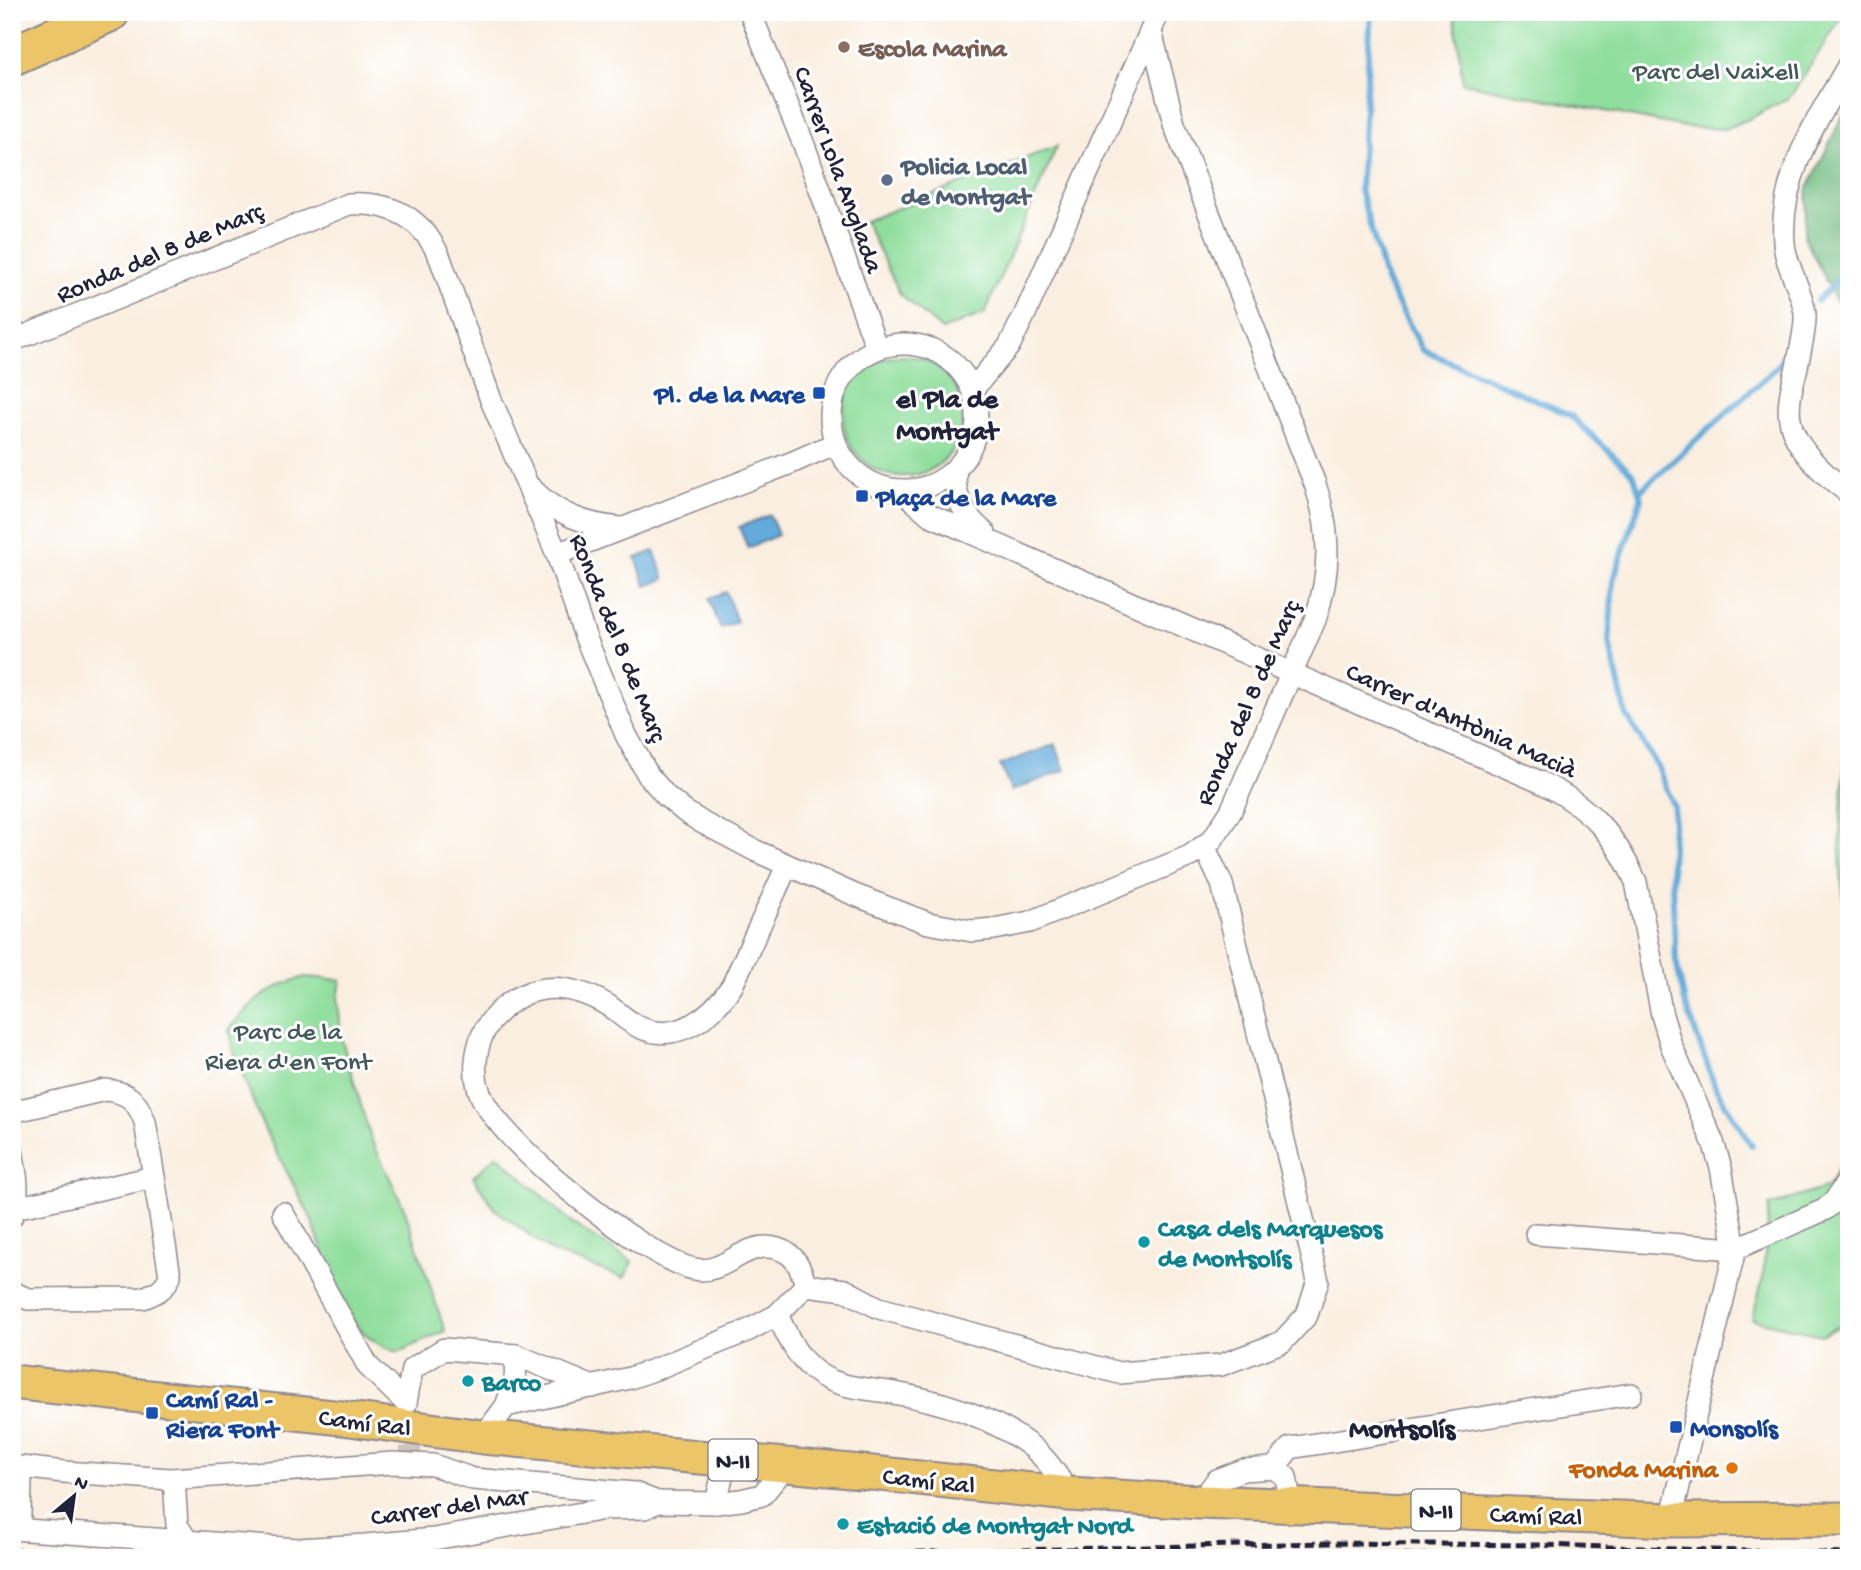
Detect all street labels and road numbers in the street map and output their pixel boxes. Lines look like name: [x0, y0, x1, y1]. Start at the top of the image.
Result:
street label: Carrer Lola Anglada: [784, 63, 888, 279]
street label: Ronda del 8 de Març: [53, 197, 270, 313]
street label: Ronda del 8 de Març: [560, 530, 672, 748]
street label: Ronda del 8 de Març: [1191, 595, 1310, 811]
street label: Carrer d'Antònia Macià: [1340, 658, 1582, 789]
street label: Camí Ral: [317, 1404, 412, 1446]
road number: N-II: [708, 1440, 758, 1480]
street label: Camí Ral: [881, 1463, 976, 1504]
street label: Carrer del Mar: [369, 1483, 533, 1536]
road number: N-II: [1412, 1490, 1460, 1530]
street label: Camí Ral: [1489, 1501, 1583, 1536]

